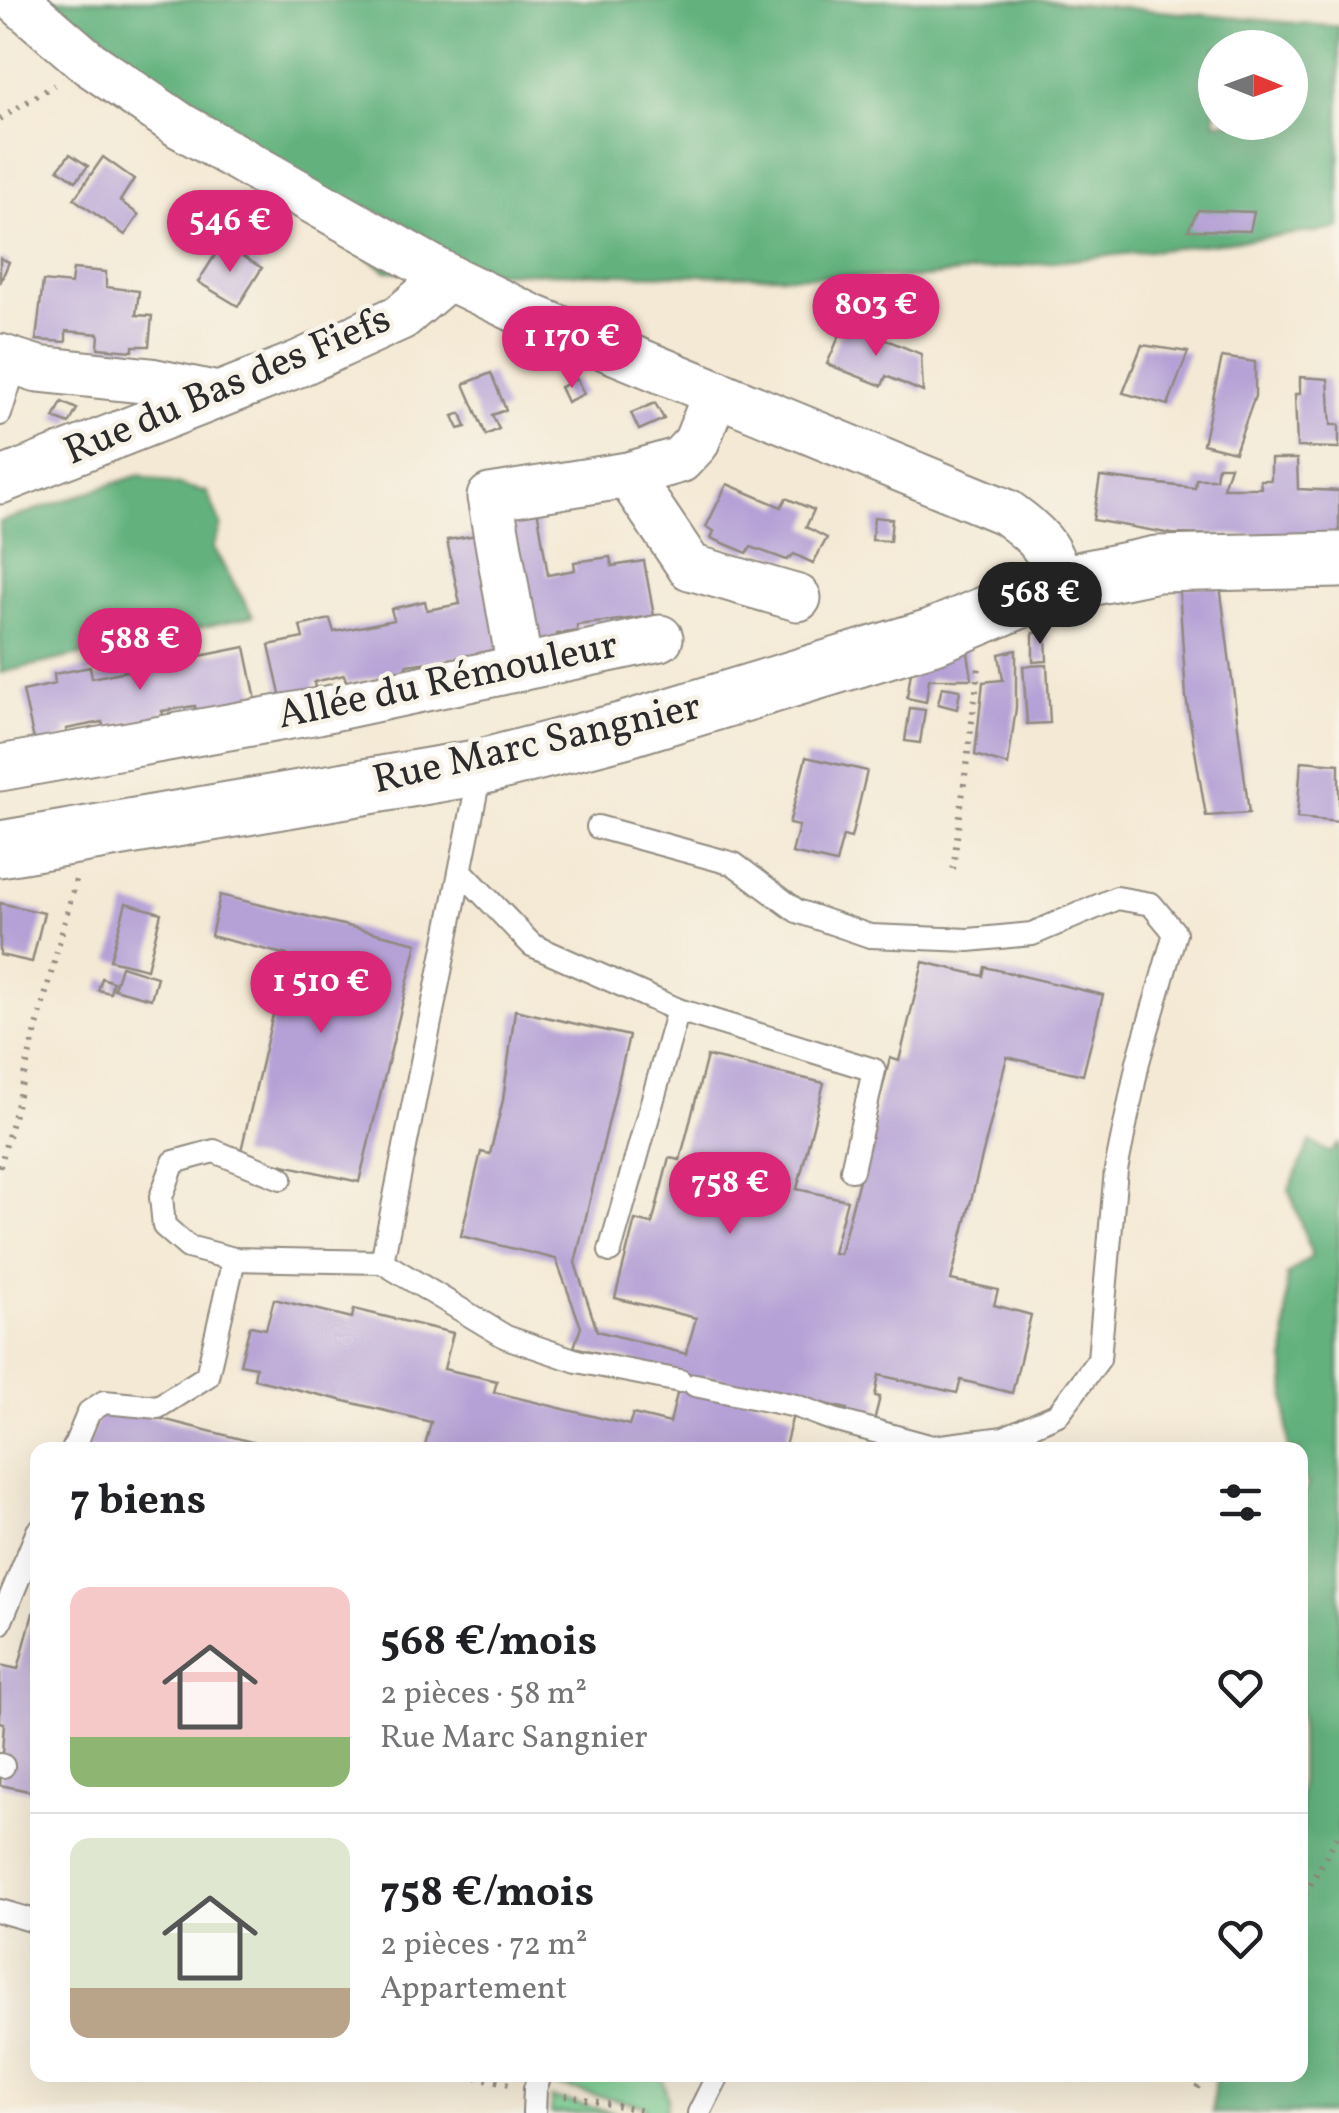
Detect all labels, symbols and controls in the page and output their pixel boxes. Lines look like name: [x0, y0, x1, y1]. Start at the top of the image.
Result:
north arrow: [1198, 30, 1308, 140]
map controls: [1198, 30, 1308, 140]
pin: 546 €: [160, 190, 300, 275]
text: 546 €: [189, 200, 271, 244]
pin: 803 €: [806, 274, 946, 359]
text: 803 €: [834, 284, 918, 328]
street label: Rue du Bas des Fiefs: [56, 293, 400, 481]
pin: 1 170 €: [480, 306, 664, 391]
text: 1 170 €: [524, 316, 620, 360]
pin: 568 €: [970, 562, 1110, 647]
text: 568 €: [1000, 572, 1080, 616]
pin: 588 €: [70, 608, 210, 693]
text: 588 €: [100, 618, 180, 662]
street label: Allée du Rémouleur: [273, 619, 623, 745]
street label: Rue Marc Sangnier: [368, 680, 706, 810]
pin: 1 510 €: [229, 951, 413, 1036]
text: 1 510 €: [272, 961, 370, 1005]
pin: 758 €: [660, 1152, 800, 1237]
text: 758 €: [691, 1162, 769, 1206]
text: 7 biens: [70, 1473, 206, 1532]
icon: filters: [1213, 1475, 1268, 1530]
text: 568 €/mois: [380, 1614, 597, 1673]
icon: home: [150, 1627, 270, 1747]
icon: heart: [1213, 1660, 1268, 1715]
text: 2 pièces · 58 m²: [380, 1673, 587, 1717]
text: Rue Marc Sangnier: [380, 1717, 648, 1761]
text: 758 €/mois: [380, 1865, 594, 1924]
icon: home: [150, 1878, 270, 1998]
icon: heart: [1213, 1911, 1268, 1966]
text: 2 pièces · 72 m²: [380, 1924, 588, 1968]
text: Appartement: [380, 1968, 567, 2012]

